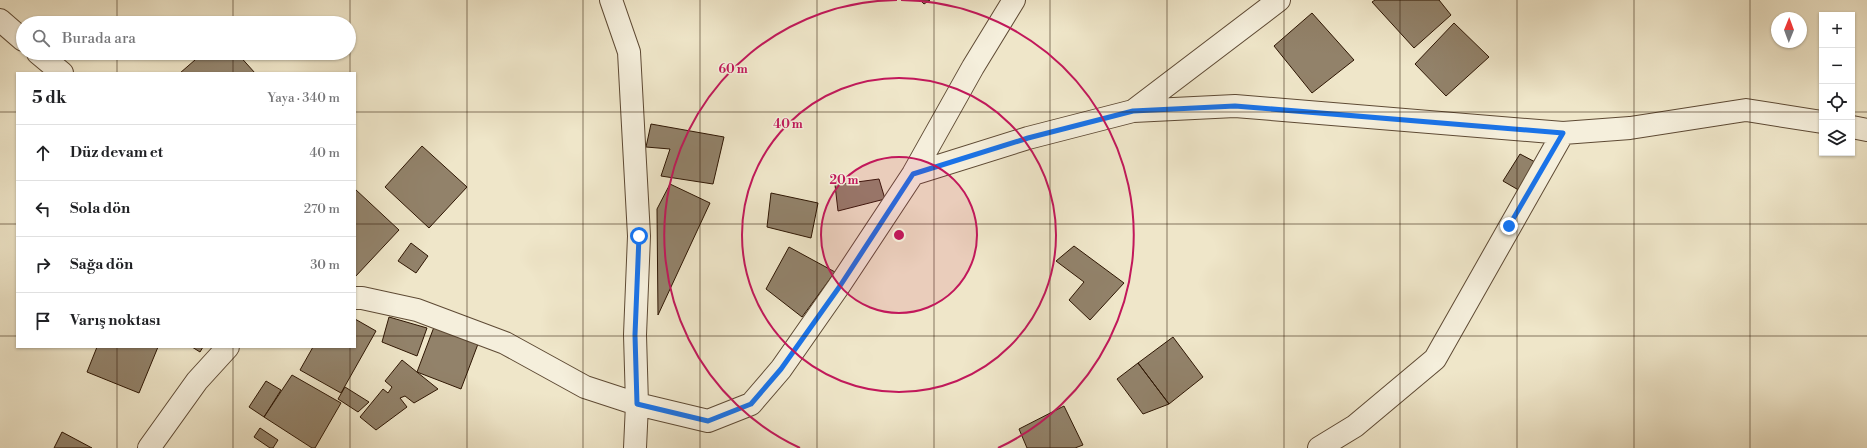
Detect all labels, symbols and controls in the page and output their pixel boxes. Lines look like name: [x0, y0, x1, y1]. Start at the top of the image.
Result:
north arrow: [1771, 12, 1807, 48]
map controls: [1819, 12, 1855, 156]
button: +: [1819, 12, 1855, 48]
search box: [16, 16, 356, 60]
icon: search: [30, 27, 52, 49]
text: Burada ara: [62, 29, 136, 48]
button: −: [1819, 48, 1855, 84]
text: 60 m: [718, 62, 748, 77]
button: locate: [1819, 84, 1855, 120]
text: 5 dk: [32, 87, 67, 109]
text: Yaya · 340 m: [267, 90, 340, 106]
text: 40 m: [773, 117, 803, 132]
button: layers: [1819, 120, 1855, 156]
icon: ahead: [32, 142, 54, 164]
text: Düz devam et: [70, 143, 163, 162]
text: 40 m: [310, 145, 340, 161]
text: 20 m: [829, 173, 859, 188]
icon: left: [32, 198, 54, 220]
text: Sola dön: [70, 199, 130, 218]
text: 270 m: [304, 201, 340, 217]
route end: [1500, 217, 1518, 235]
route start: [630, 227, 648, 245]
centre of rings: [892, 228, 906, 242]
icon: right: [32, 254, 54, 276]
text: Sağa dön: [70, 255, 133, 274]
text: 30 m: [310, 257, 340, 273]
icon: arrive: [32, 310, 54, 332]
text: Varış noktası: [70, 311, 161, 330]

